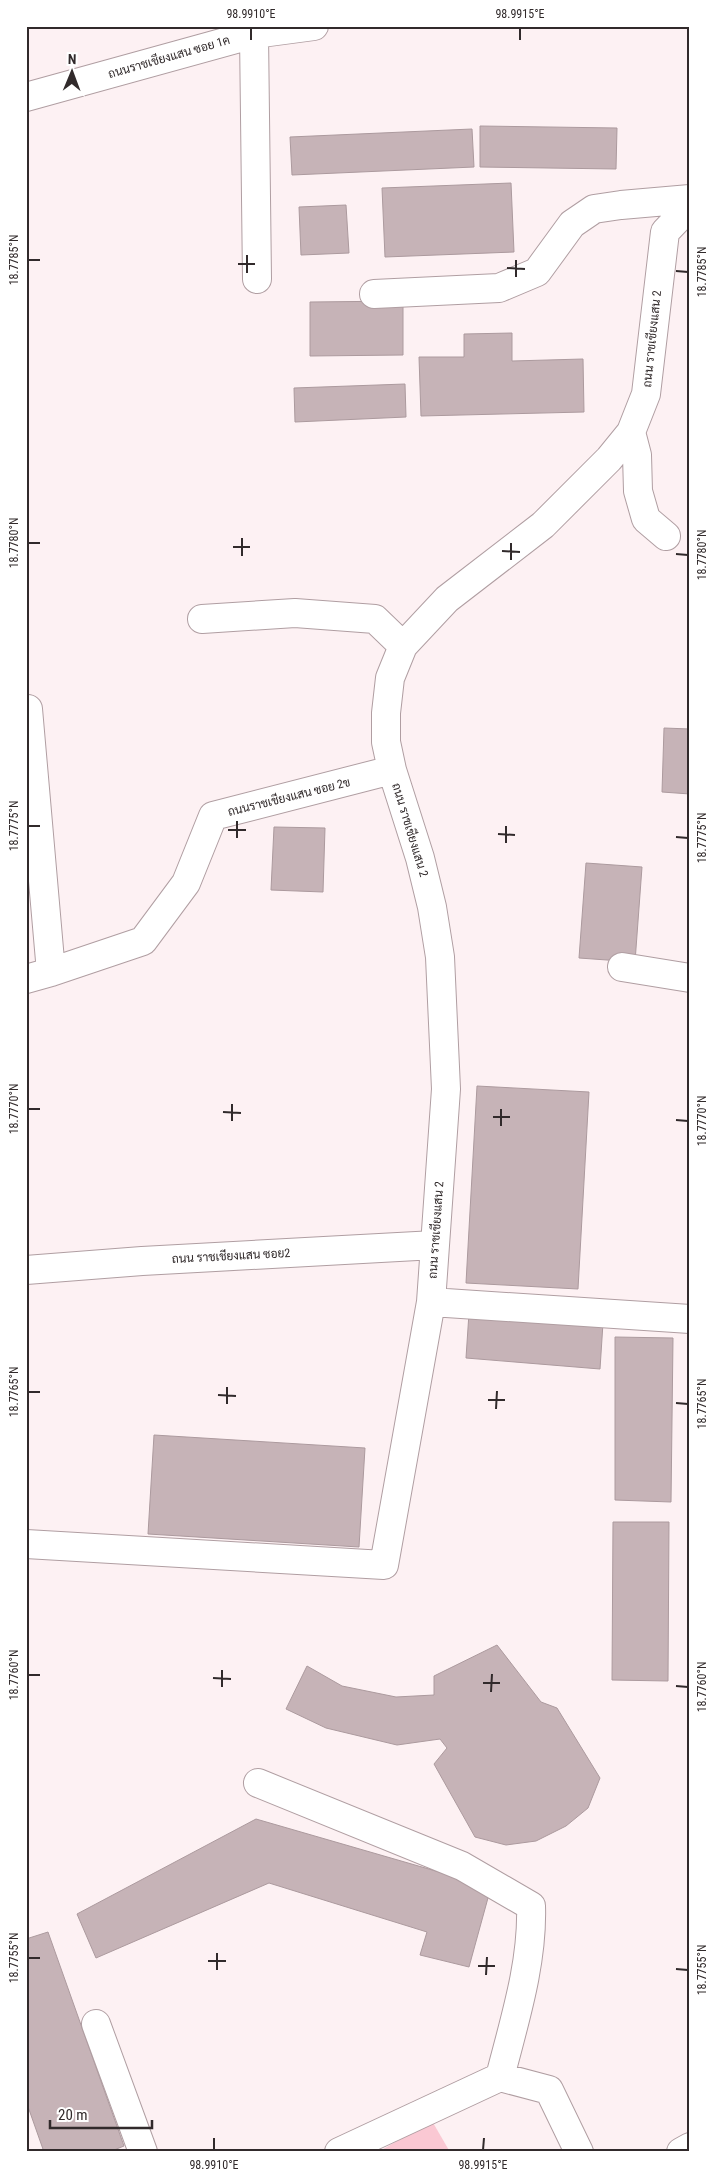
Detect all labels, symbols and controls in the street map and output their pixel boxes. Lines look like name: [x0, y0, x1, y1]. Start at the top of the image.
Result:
text: 98.9910°E: [226, 7, 276, 21]
text: 98.9915°E: [495, 7, 545, 21]
street label: ถนนราชเชียงแสน ซอย 1ค: [106, 32, 231, 81]
north arrow: [48, 48, 98, 98]
text: N: [68, 51, 77, 67]
text: 18.7785°N: [7, 235, 21, 285]
text: 18.7785°N: [695, 247, 709, 297]
street label: ถนน ราชเชียงแสน 2: [639, 290, 664, 388]
text: 18.7780°N: [7, 518, 21, 568]
text: 18.7780°N: [695, 530, 709, 580]
street label: ถนนราชเชียงแสน ซอย 2ข: [226, 774, 352, 819]
street label: ถนน ราชเชียงแสน 2: [389, 781, 432, 879]
text: 18.7775°N: [7, 801, 21, 851]
text: 18.7775°N: [695, 813, 709, 863]
text: 18.7770°N: [7, 1084, 21, 1134]
text: 18.7770°N: [695, 1096, 709, 1146]
street label: ถนน ราชเชียงแสน 2: [425, 1181, 446, 1279]
street label: ถนน ราชเชียงแสน ซอย2: [171, 1245, 291, 1266]
text: 18.7765°N: [7, 1367, 21, 1417]
text: 18.7765°N: [695, 1379, 709, 1429]
text: 18.7760°N: [7, 1650, 21, 1700]
text: 18.7760°N: [695, 1662, 709, 1712]
text: 18.7755°N: [7, 1933, 21, 1983]
text: 18.7755°N: [695, 1945, 709, 1995]
scale bar: [50, 2098, 152, 2130]
text: 20 m: [58, 2106, 88, 2124]
text: 98.9910°E: [189, 2158, 239, 2172]
text: 98.9915°E: [458, 2158, 508, 2172]

